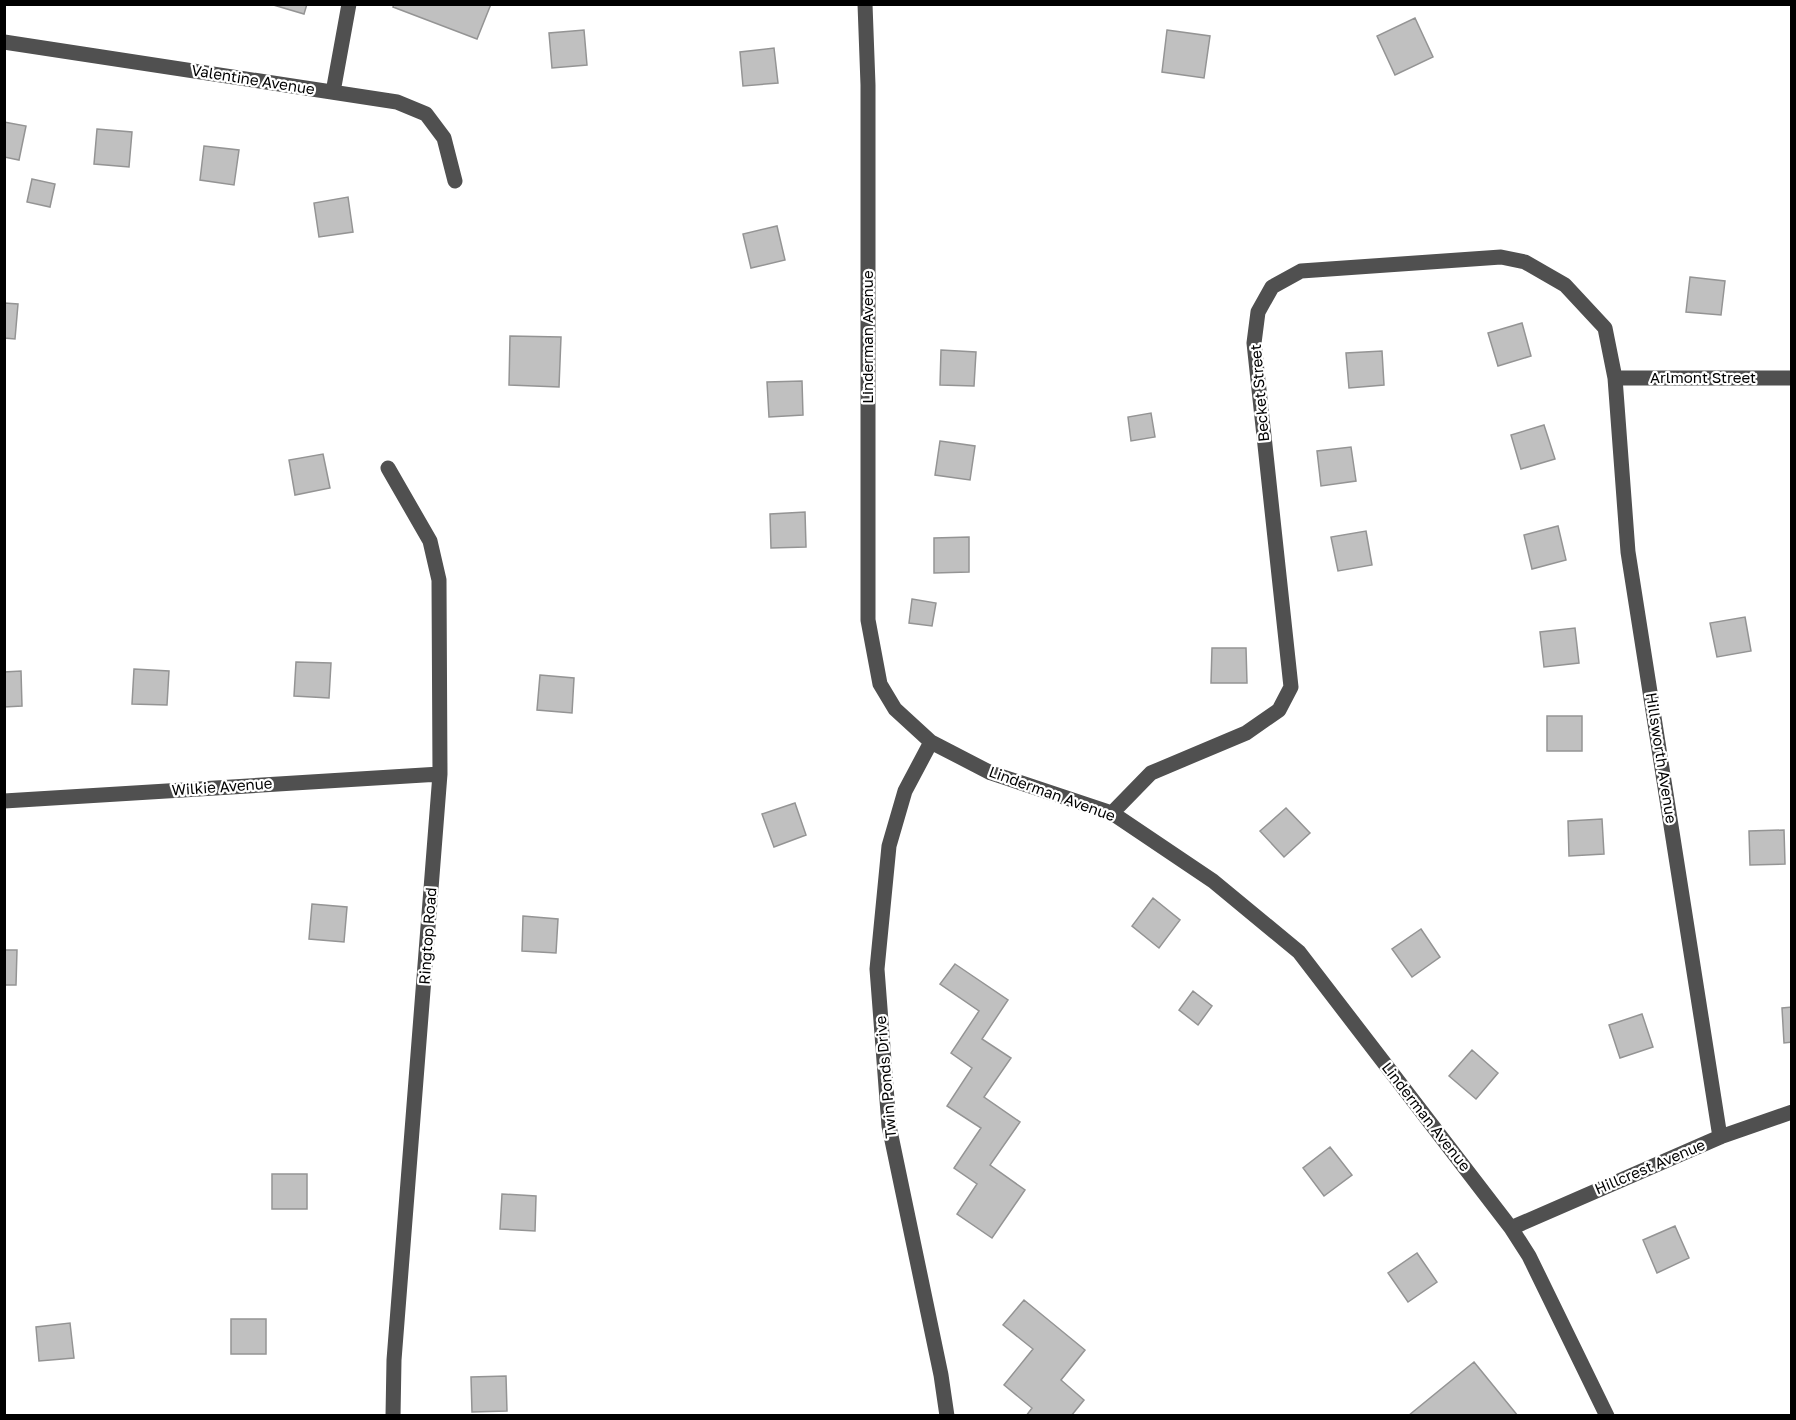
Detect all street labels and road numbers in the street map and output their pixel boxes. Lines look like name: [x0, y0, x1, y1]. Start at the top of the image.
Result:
street label: Valentine Avenue: [190, 60, 316, 98]
street label: Linderman Avenue: [858, 270, 876, 404]
street label: Becket Street: [1246, 344, 1272, 443]
street label: Arlmont Street: [1650, 368, 1756, 386]
street label: Hillsworth Avenue: [1643, 691, 1681, 825]
street label: Linderman Avenue: [987, 762, 1118, 824]
street label: Wilkie Avenue: [171, 773, 273, 799]
street label: Ringtop Road: [415, 887, 439, 985]
street label: Twin Ponds Drive: [871, 1015, 899, 1139]
street label: Linderman Avenue: [1379, 1058, 1475, 1175]
street label: Hillcrest Avenue: [1592, 1135, 1708, 1197]

